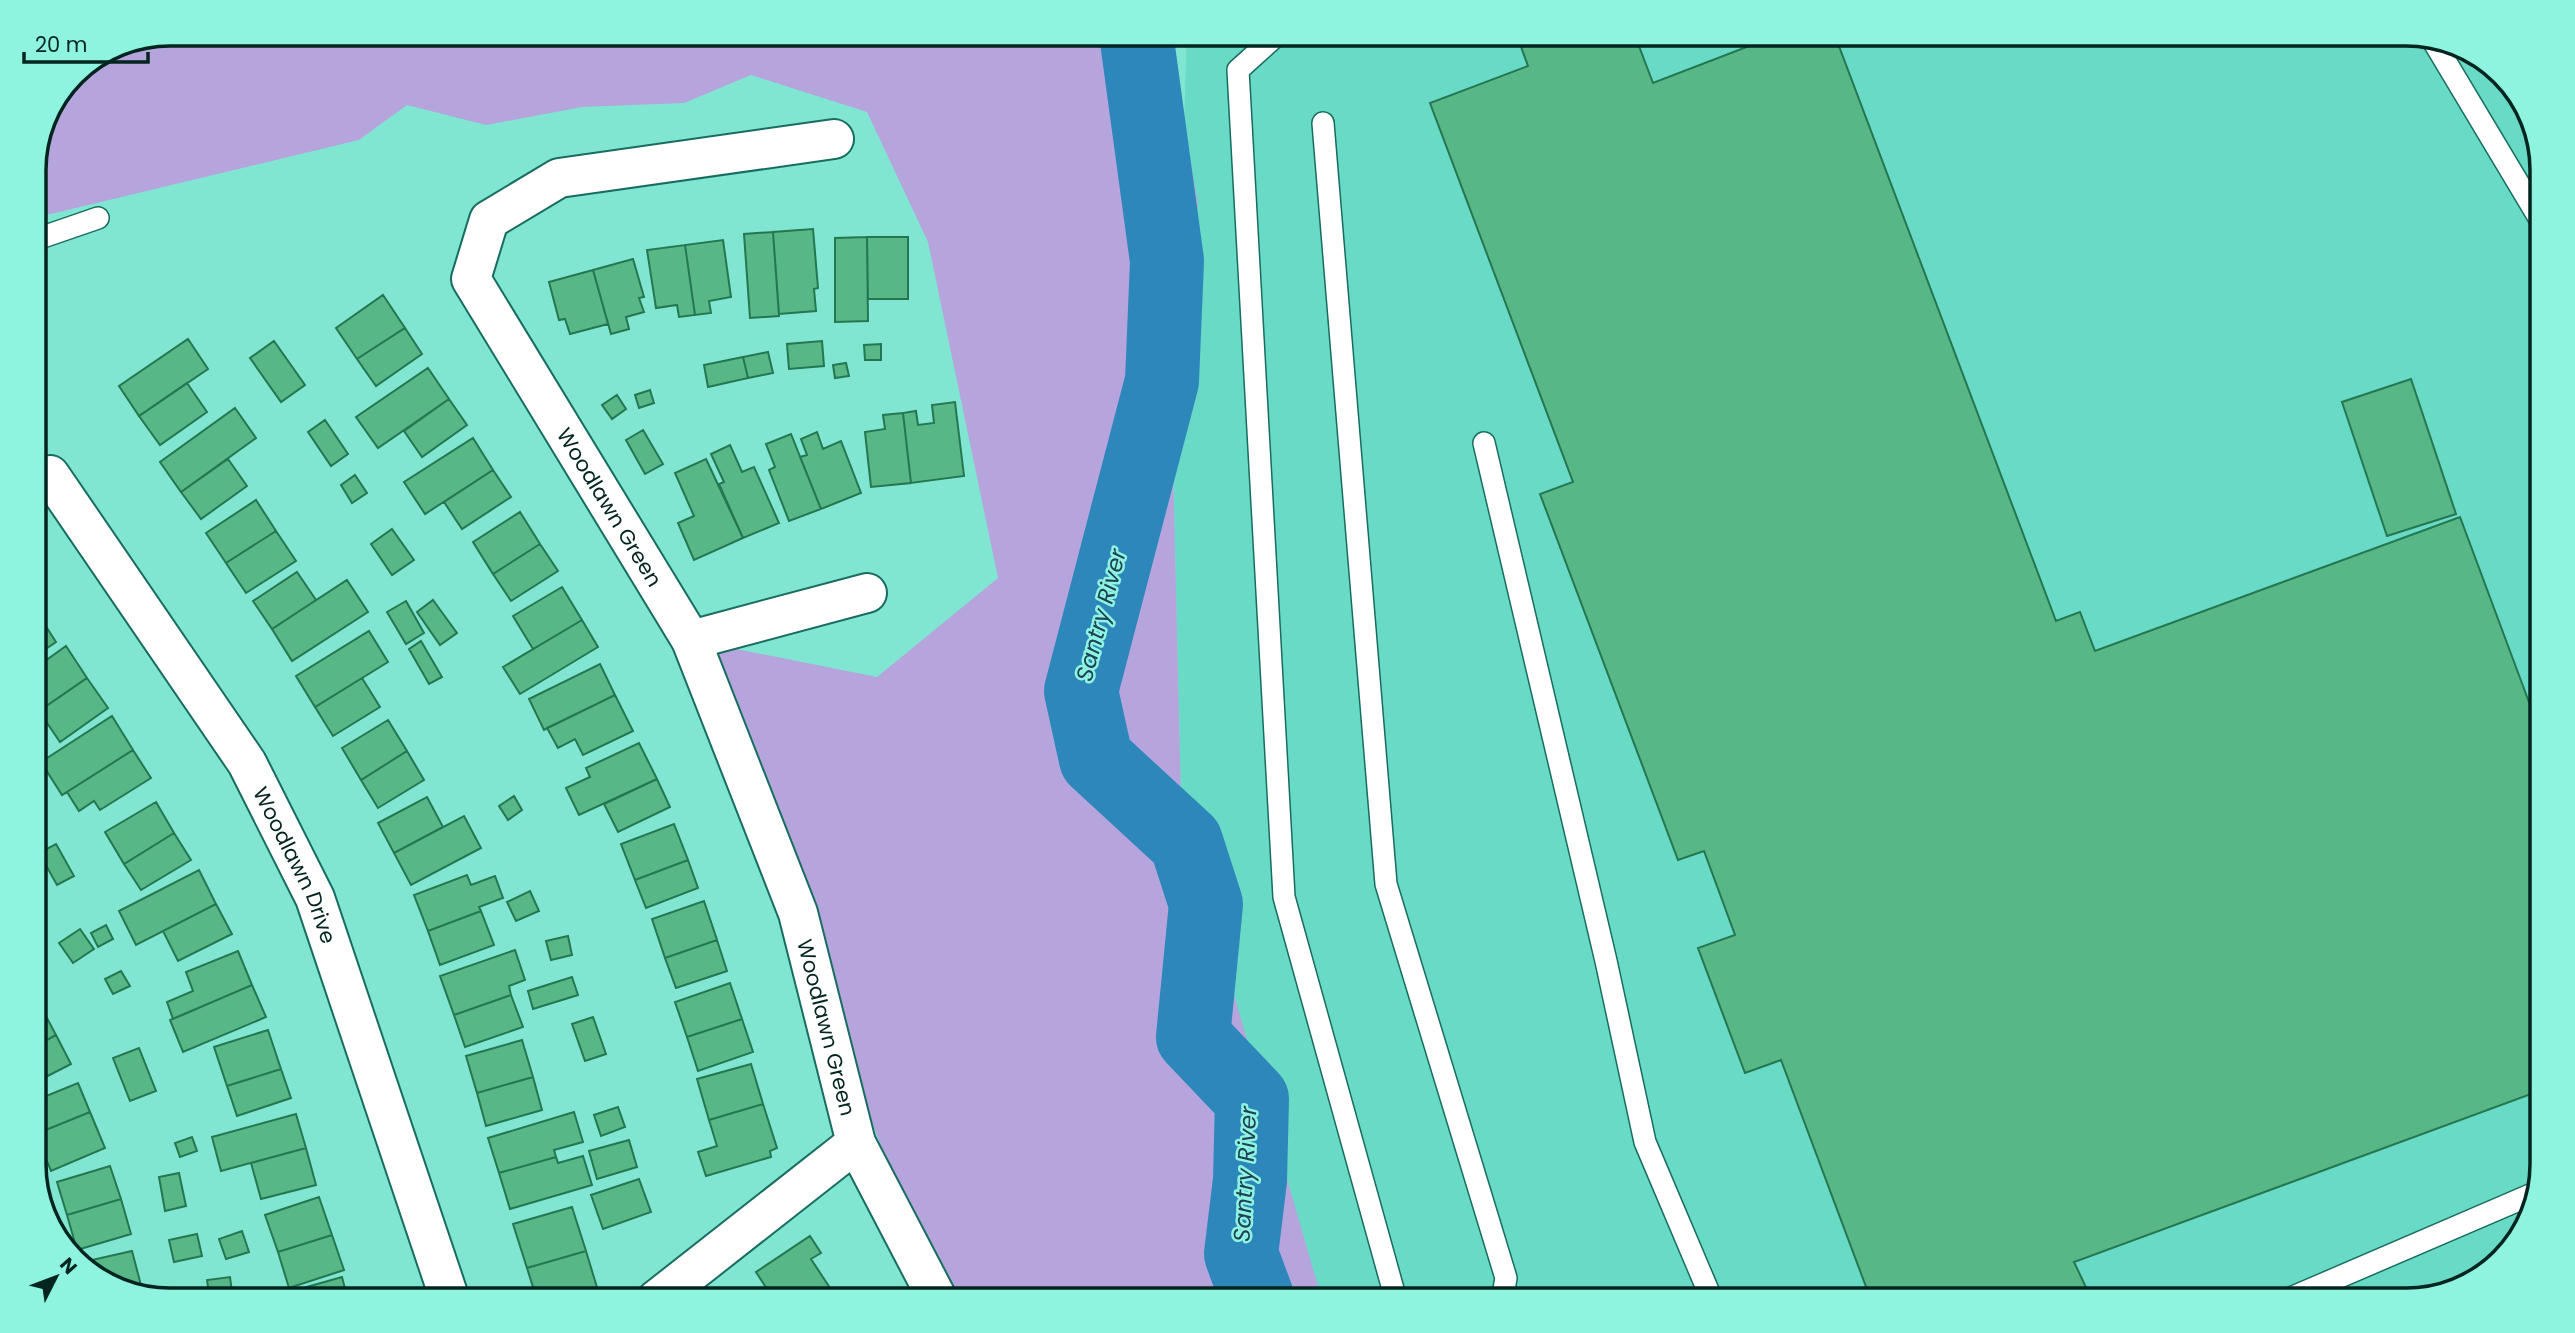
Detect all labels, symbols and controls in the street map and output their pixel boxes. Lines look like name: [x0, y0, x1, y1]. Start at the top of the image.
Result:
scale bar: [24, 21, 149, 65]
text: 20 m: [35, 30, 88, 59]
street label: Woodlawn Green: [550, 422, 669, 592]
water label: Santry River: [1068, 544, 1134, 685]
street label: Woodlawn Drive: [247, 782, 344, 947]
street label: Woodlawn Green: [791, 936, 863, 1119]
water label: Santry River: [1225, 1104, 1265, 1243]
north arrow: [21, 1242, 91, 1312]
text: N: [53, 1252, 83, 1280]

